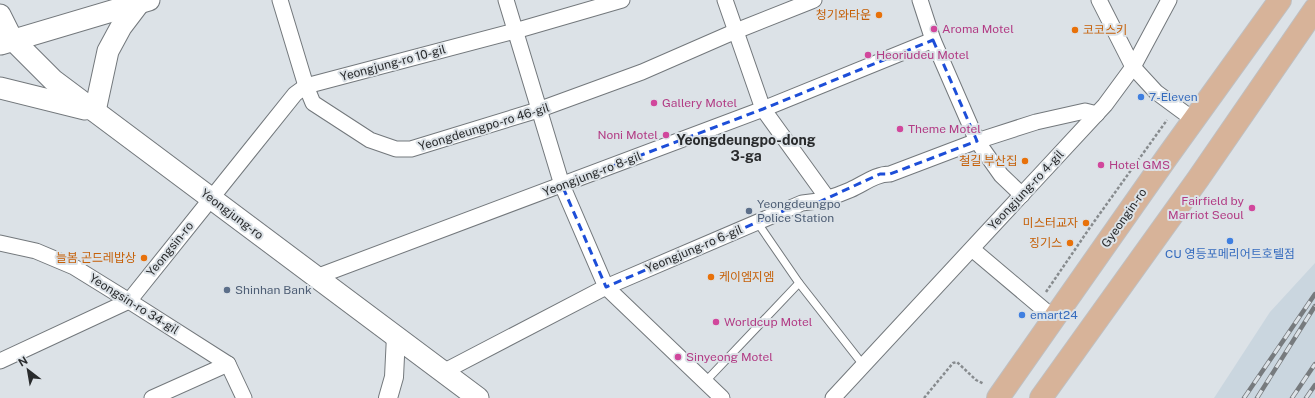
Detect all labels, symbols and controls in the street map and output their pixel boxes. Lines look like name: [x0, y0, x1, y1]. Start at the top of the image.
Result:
place label: 청기와타운: [816, 8, 871, 22]
marker: 청기와타운: [874, 10, 884, 20]
place label: Aroma Motel: [942, 22, 1014, 36]
place label: 코코스키: [1083, 23, 1127, 37]
marker: Aroma Motel: [929, 24, 939, 34]
marker: 코코스키: [1070, 25, 1080, 35]
street label: Yeongjung-ro 10-gil: [339, 42, 448, 84]
place label: Heoriudeu Motel: [876, 48, 969, 62]
marker: Heoriudeu Motel: [863, 50, 873, 60]
place label: 7-Eleven: [1149, 90, 1198, 104]
marker: 7-Eleven: [1136, 92, 1146, 102]
place label: Gallery Motel: [662, 96, 738, 110]
marker: Gallery Motel: [649, 98, 659, 108]
street label: Yeongdeungpo-ro 46-gil: [417, 100, 551, 154]
place label: Theme Motel: [908, 122, 981, 136]
marker: Theme Motel: [895, 124, 905, 134]
place label: Noni Motel: [597, 128, 658, 142]
marker: Noni Motel: [661, 130, 671, 140]
district label: Yeongdeungpo-dong 3-ga: [676, 132, 816, 164]
street label: Yeongjung-ro 4-gil: [985, 147, 1067, 233]
street label: Yeongjung-ro 8-gil: [541, 149, 643, 199]
place label: 철길 부산집: [959, 154, 1017, 168]
marker: 철길 부산집: [1020, 156, 1030, 166]
place label: Hotel GMS: [1109, 158, 1170, 172]
marker: Hotel GMS: [1096, 160, 1106, 170]
street label: Yeongjung-ro: [198, 186, 266, 242]
street label: Gyeongin-ro: [1098, 186, 1150, 250]
place label: Fairfield by Marriot Seoul: [1168, 194, 1245, 222]
place label: Yeongdeungpo Police Station: [757, 197, 841, 225]
marker: Fairfield by Marriot Seoul: [1247, 203, 1257, 213]
marker: Yeongdeungpo Police Station: [744, 206, 754, 216]
place label: 미스터교자: [1023, 216, 1078, 230]
marker: 미스터교자: [1081, 218, 1091, 228]
street label: Yeongsin-ro: [144, 219, 196, 279]
street label: Yeongjung-ro 6-gil: [643, 222, 745, 276]
place label: 징기스: [1029, 236, 1062, 250]
marker: CU 영등포메리어트호텔점: [1225, 236, 1235, 246]
marker: 징기스: [1065, 238, 1075, 248]
place label: CU 영등포메리어트호텔점: [1165, 247, 1295, 261]
place label: 늘봄 곤드레밥상: [56, 251, 136, 265]
marker: 늘봄 곤드레밥상: [139, 253, 149, 263]
place label: 케이엠지엠: [719, 270, 774, 284]
street label: Yeongsin-ro 34-gil: [87, 271, 182, 337]
marker: 케이엠지엠: [706, 272, 716, 282]
place label: Shinhan Bank: [235, 283, 312, 297]
marker: Shinhan Bank: [222, 285, 232, 295]
place label: emart24: [1030, 308, 1078, 322]
marker: emart24: [1017, 310, 1027, 320]
place label: Worldcup Motel: [724, 315, 813, 329]
marker: Worldcup Motel: [711, 317, 721, 327]
north arrow: [8, 350, 48, 390]
place label: Sinyeong Motel: [686, 350, 773, 364]
marker: Sinyeong Motel: [673, 352, 683, 362]
text: N: [16, 354, 30, 369]

